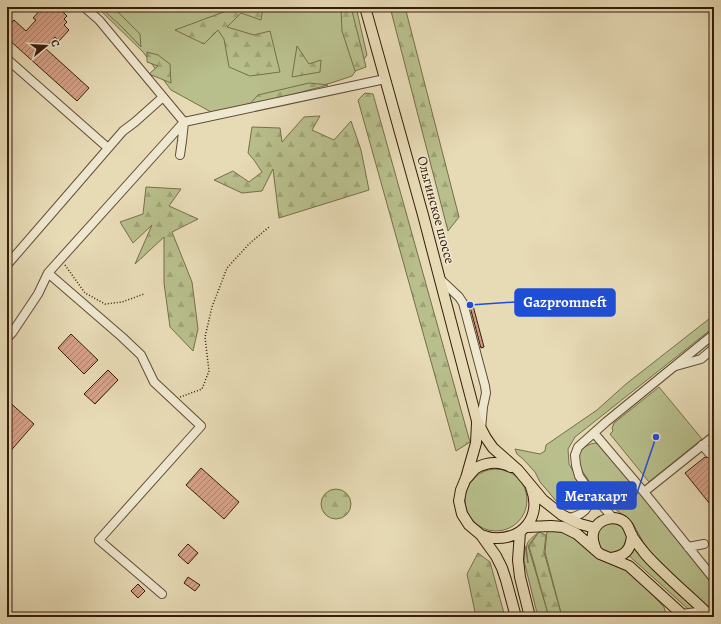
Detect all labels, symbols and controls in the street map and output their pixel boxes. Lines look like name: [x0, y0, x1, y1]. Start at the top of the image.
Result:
north arrow: [26, 26, 66, 66]
text: С: [47, 38, 63, 49]
street label: Ольгинское шоссе: [412, 154, 460, 266]
callout: Gazpromneft: [515, 289, 615, 316]
text: Gazpromneft: [523, 292, 607, 312]
callout: Мегакарт: [557, 482, 636, 509]
text: Мегакарт: [565, 486, 628, 506]

